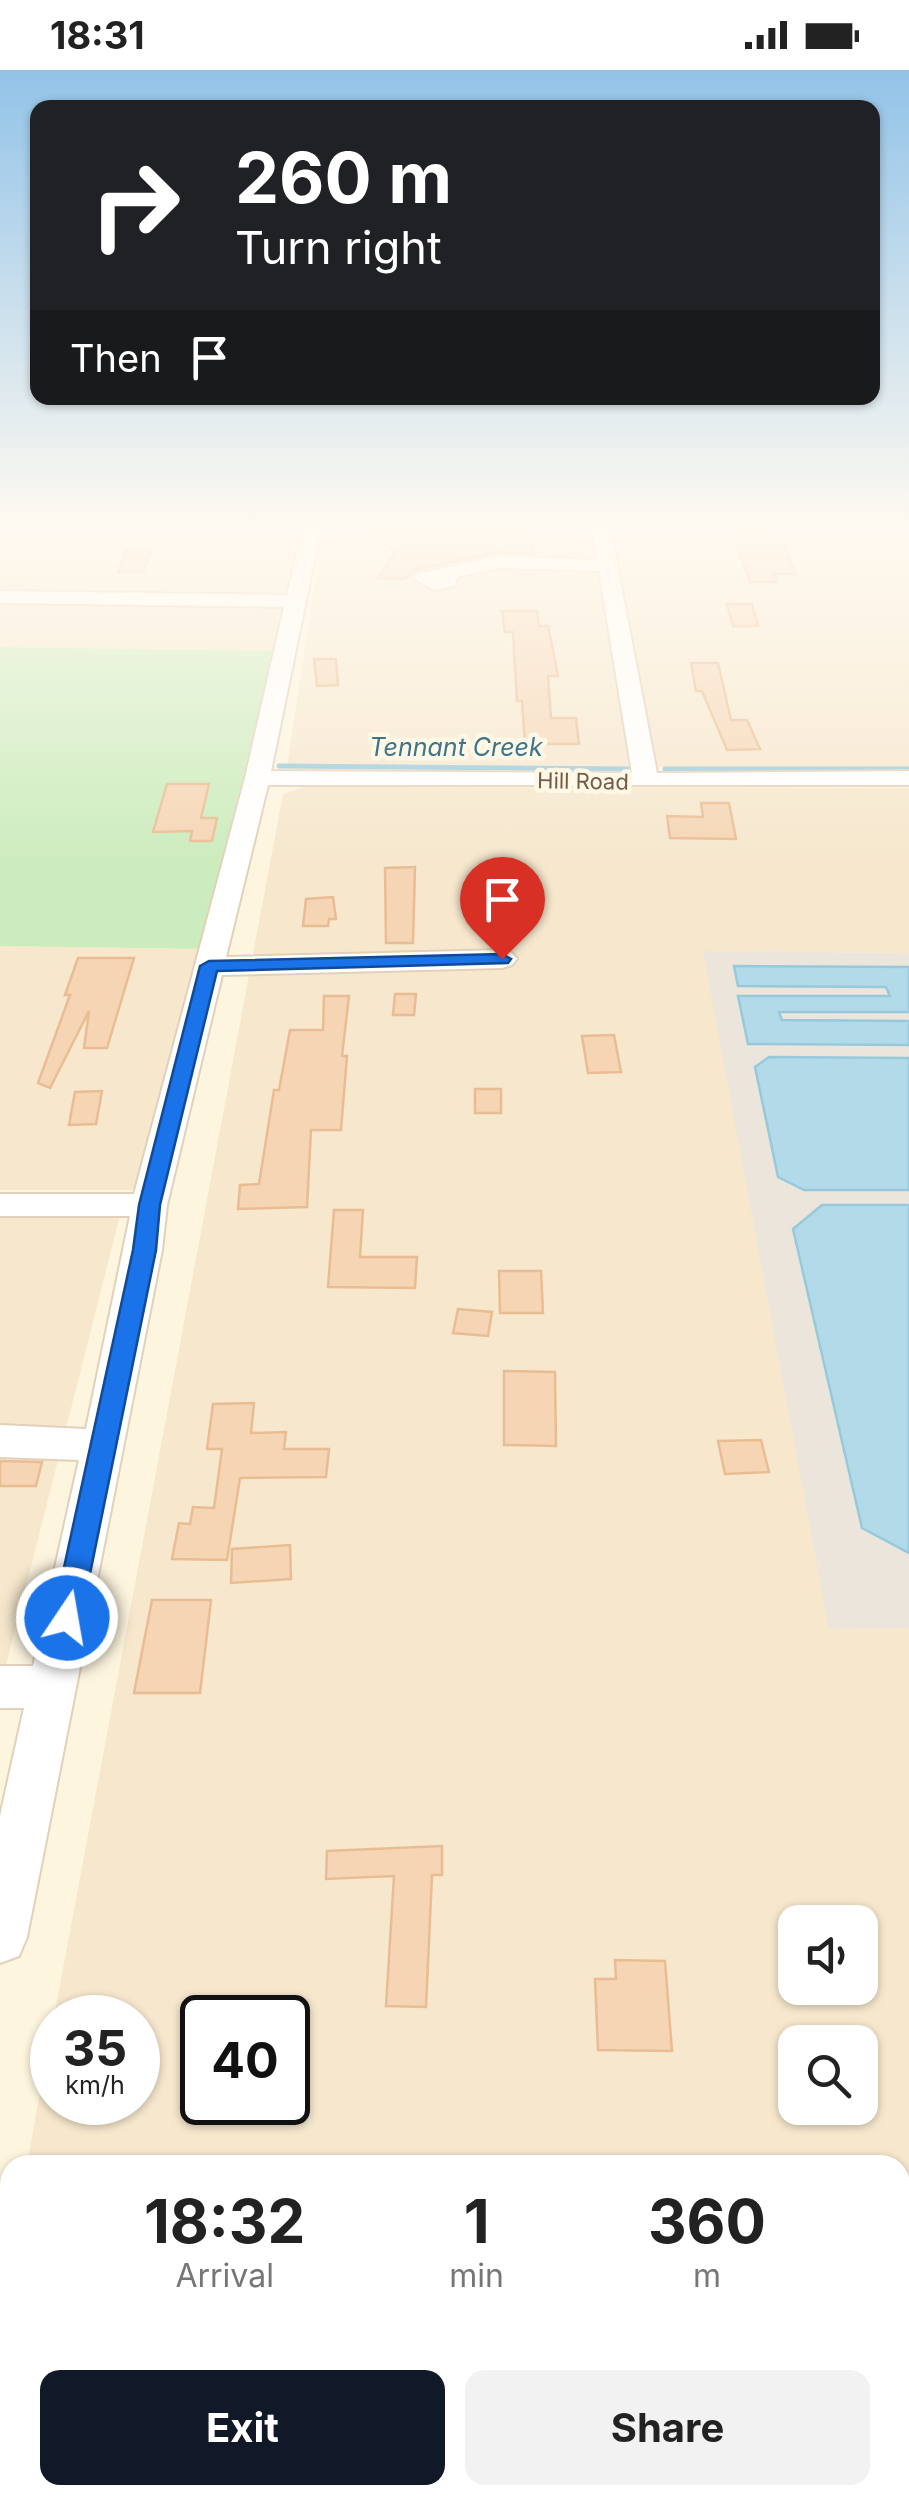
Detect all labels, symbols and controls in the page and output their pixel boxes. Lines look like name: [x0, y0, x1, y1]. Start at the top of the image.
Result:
text: 18:31: [50, 12, 145, 58]
text: 260 m: [235, 135, 452, 220]
icon: right: [70, 140, 200, 270]
text: Turn right: [235, 220, 442, 275]
icon: arrive: [182, 330, 237, 385]
text: Then: [70, 335, 162, 381]
water label: Tennant Creek: [369, 732, 544, 762]
street label: Hill Road: [537, 767, 629, 795]
pin: [460, 857, 545, 960]
icon: arrive: [475, 872, 530, 927]
position arrow: [15, 1566, 119, 1670]
map controls: [778, 1905, 878, 2125]
button: sound: [778, 1905, 878, 2005]
speed limit sign: 40: [180, 1995, 310, 2125]
text: 35: [63, 2018, 127, 2078]
button: search: [778, 2025, 878, 2125]
text: km/h: [65, 2070, 125, 2100]
text: 18:32: [144, 2185, 305, 2257]
text: 1: [464, 2185, 490, 2257]
text: 360: [648, 2185, 766, 2257]
text: Arrival: [175, 2256, 274, 2295]
text: min: [449, 2256, 504, 2295]
text: m: [693, 2256, 721, 2295]
button: Exit: [40, 2370, 445, 2485]
button: Share: [465, 2370, 870, 2485]

